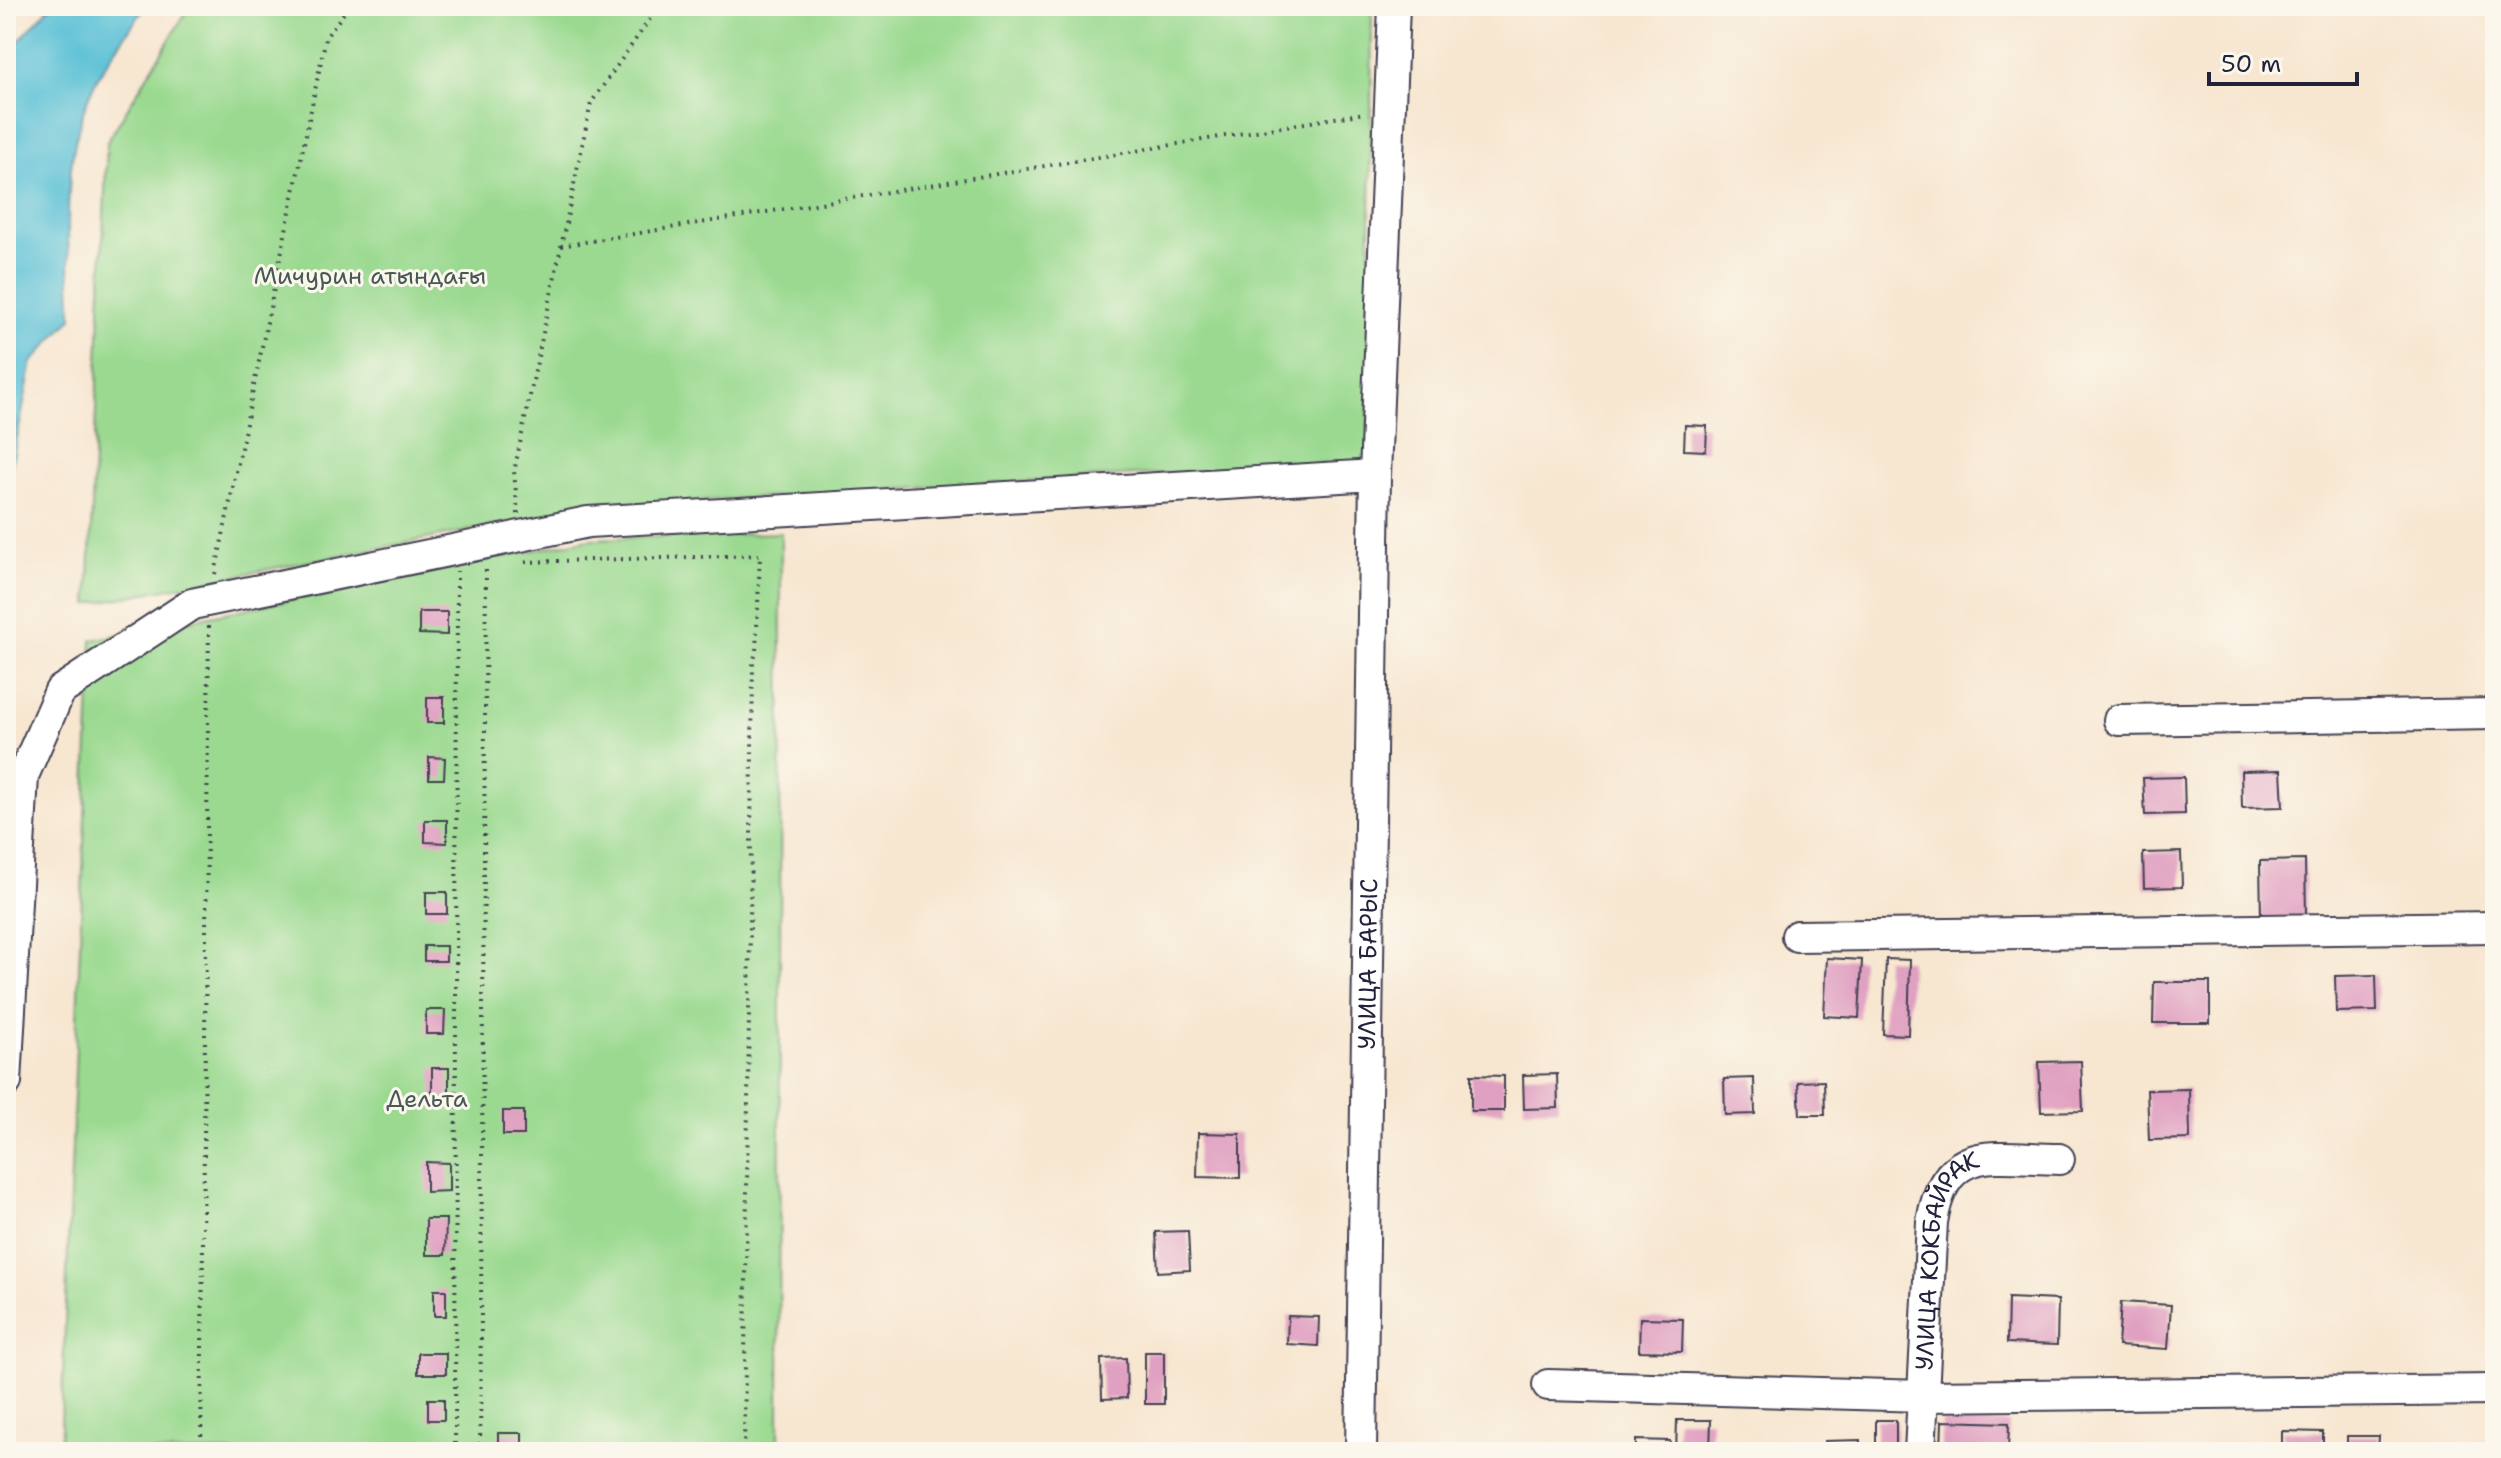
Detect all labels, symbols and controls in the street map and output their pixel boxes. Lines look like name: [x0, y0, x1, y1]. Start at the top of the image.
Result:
scale bar: [2209, 36, 2357, 86]
text: 50 m: [2221, 48, 2281, 80]
park label: Мичурин атындағы: [254, 260, 486, 292]
street label: УЛИЦА БАРЫС: [1351, 878, 1385, 1050]
park label: Дельта: [386, 1083, 468, 1115]
street label: УЛИЦА КОКБАЙРАК: [1908, 1143, 1984, 1371]

